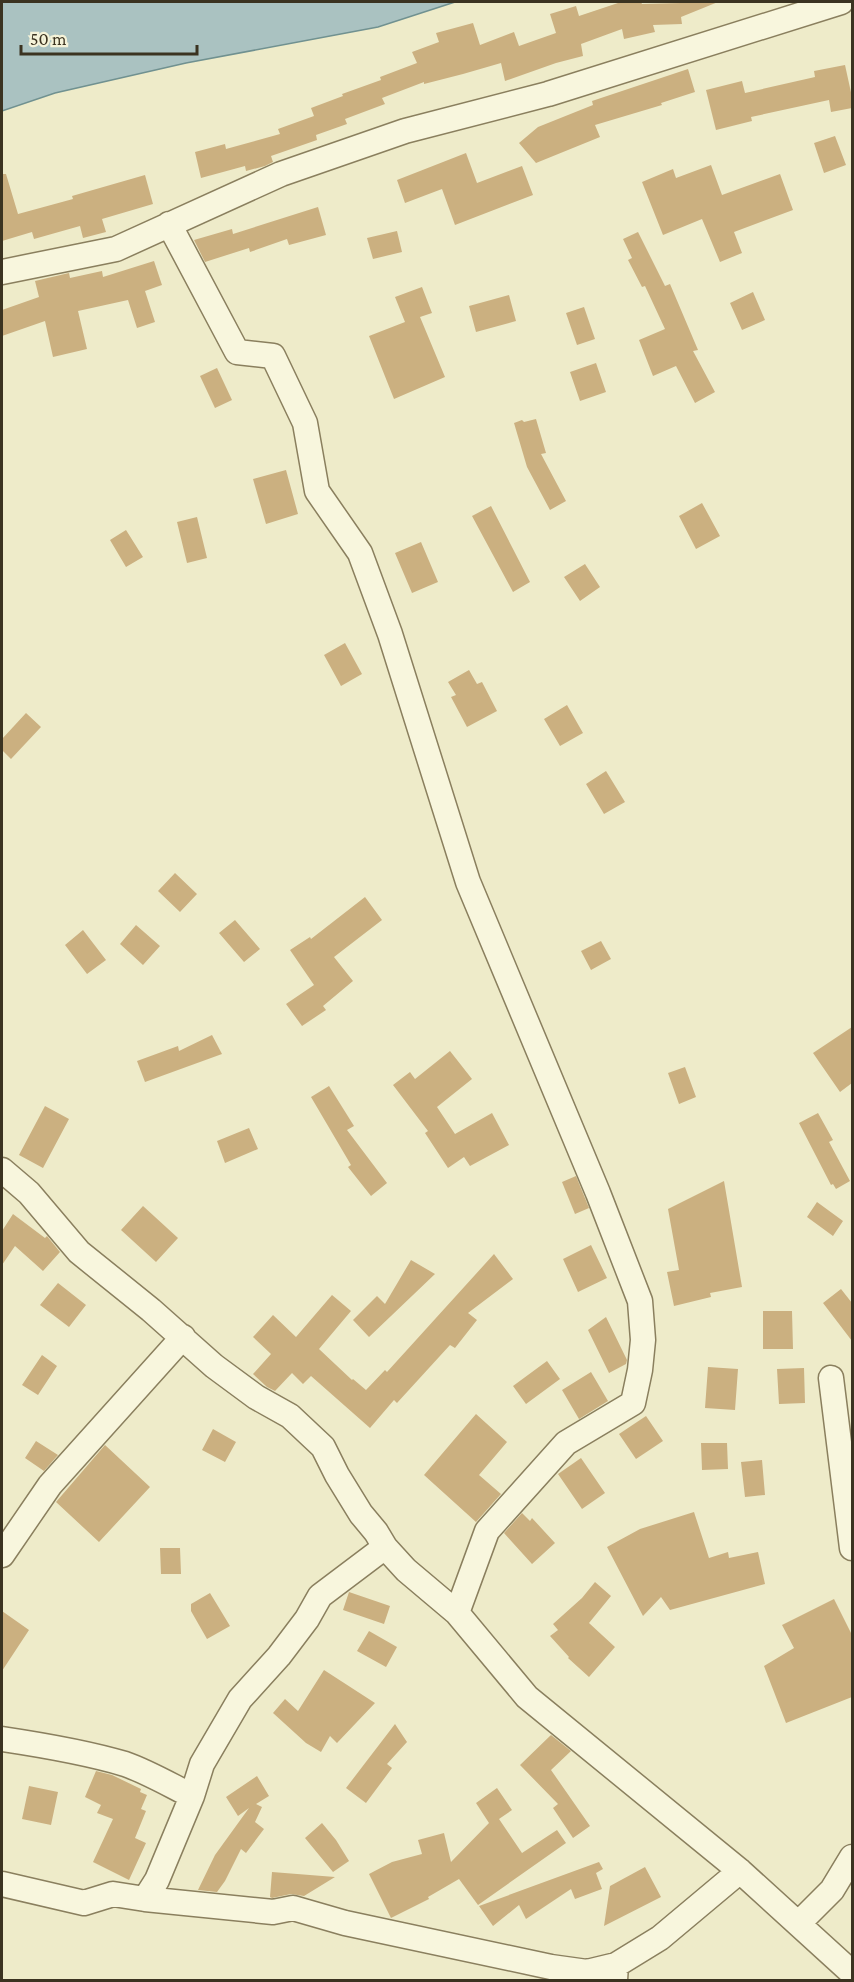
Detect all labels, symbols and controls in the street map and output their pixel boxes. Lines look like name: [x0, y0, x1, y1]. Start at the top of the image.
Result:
scale bar: [21, 18, 196, 56]
text: 50 m: [30, 29, 67, 49]

